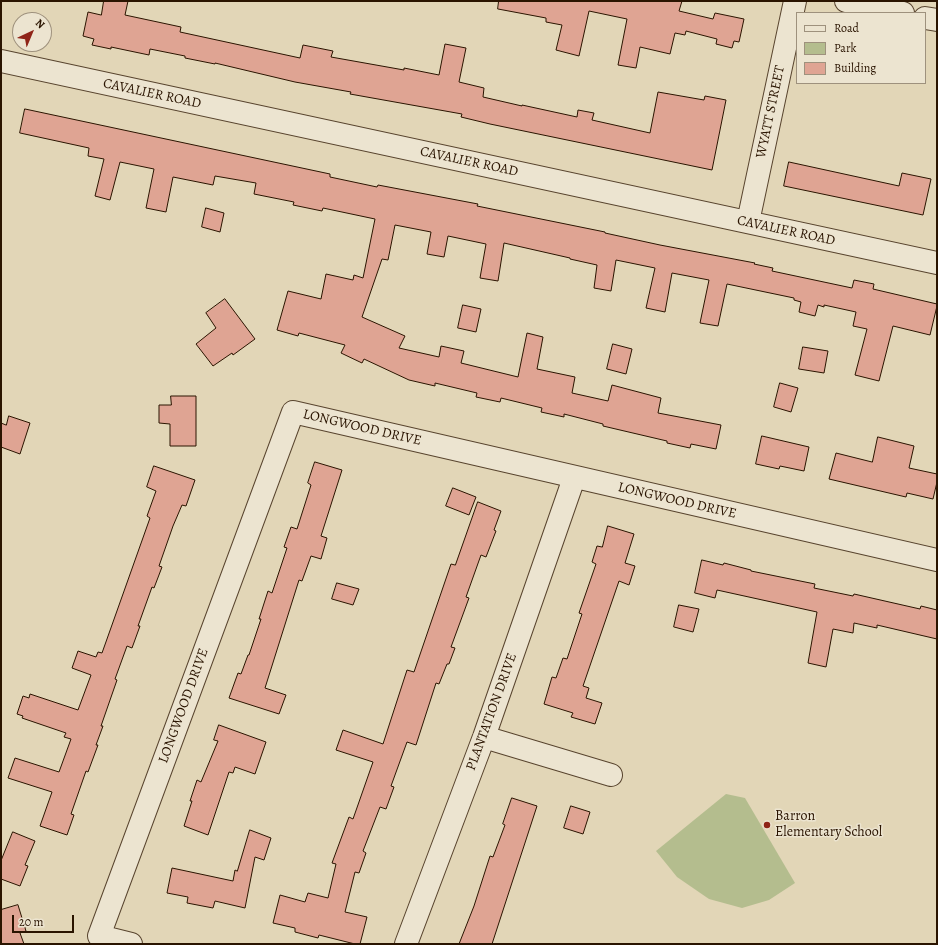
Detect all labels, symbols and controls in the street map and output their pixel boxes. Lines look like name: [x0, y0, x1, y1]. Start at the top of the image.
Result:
north arrow: [12, 12, 52, 52]
legend: [796, 12, 926, 84]
text: N: [32, 16, 48, 32]
text: Road: [834, 20, 859, 36]
text: Park: [834, 40, 857, 56]
text: Building: [834, 60, 876, 76]
street label: WYATT STREET: [753, 64, 789, 160]
street label: CAVALIER ROAD: [101, 75, 203, 113]
street label: CAVALIER ROAD: [418, 143, 520, 181]
street label: CAVALIER ROAD: [735, 212, 837, 250]
street label: LONGWOOD DRIVE: [301, 406, 423, 450]
street label: LONGWOOD DRIVE: [616, 479, 738, 523]
street label: LONGWOOD DRIVE: [155, 646, 213, 766]
street label: PLANTATION DRIVE: [463, 651, 521, 773]
place label: Barron Elementary School: [775, 809, 882, 842]
marker: Barron Elementary School: [762, 820, 772, 830]
scale bar: [14, 907, 76, 933]
text: 20 m: [19, 914, 43, 930]

